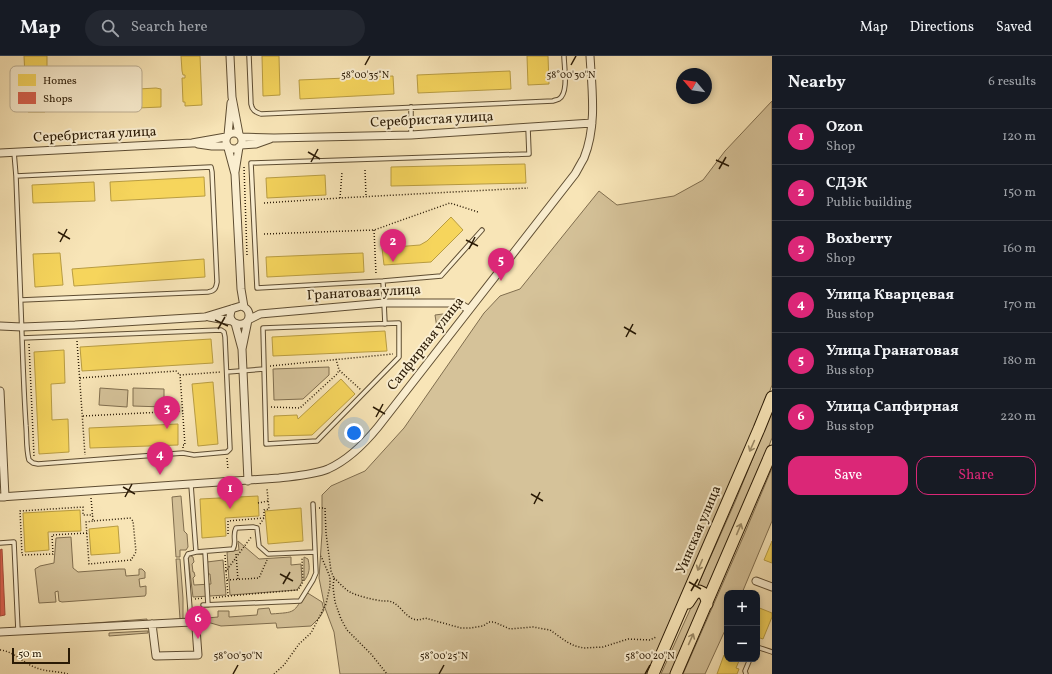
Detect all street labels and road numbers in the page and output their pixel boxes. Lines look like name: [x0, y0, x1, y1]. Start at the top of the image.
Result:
street label: Серебристая улица: [370, 107, 494, 133]
street label: Серебристая улица: [33, 122, 157, 148]
street label: Гранатовая улица: [306, 281, 422, 305]
street label: Сапфирная улица: [383, 293, 469, 395]
street label: Уинская улица: [672, 483, 726, 577]

